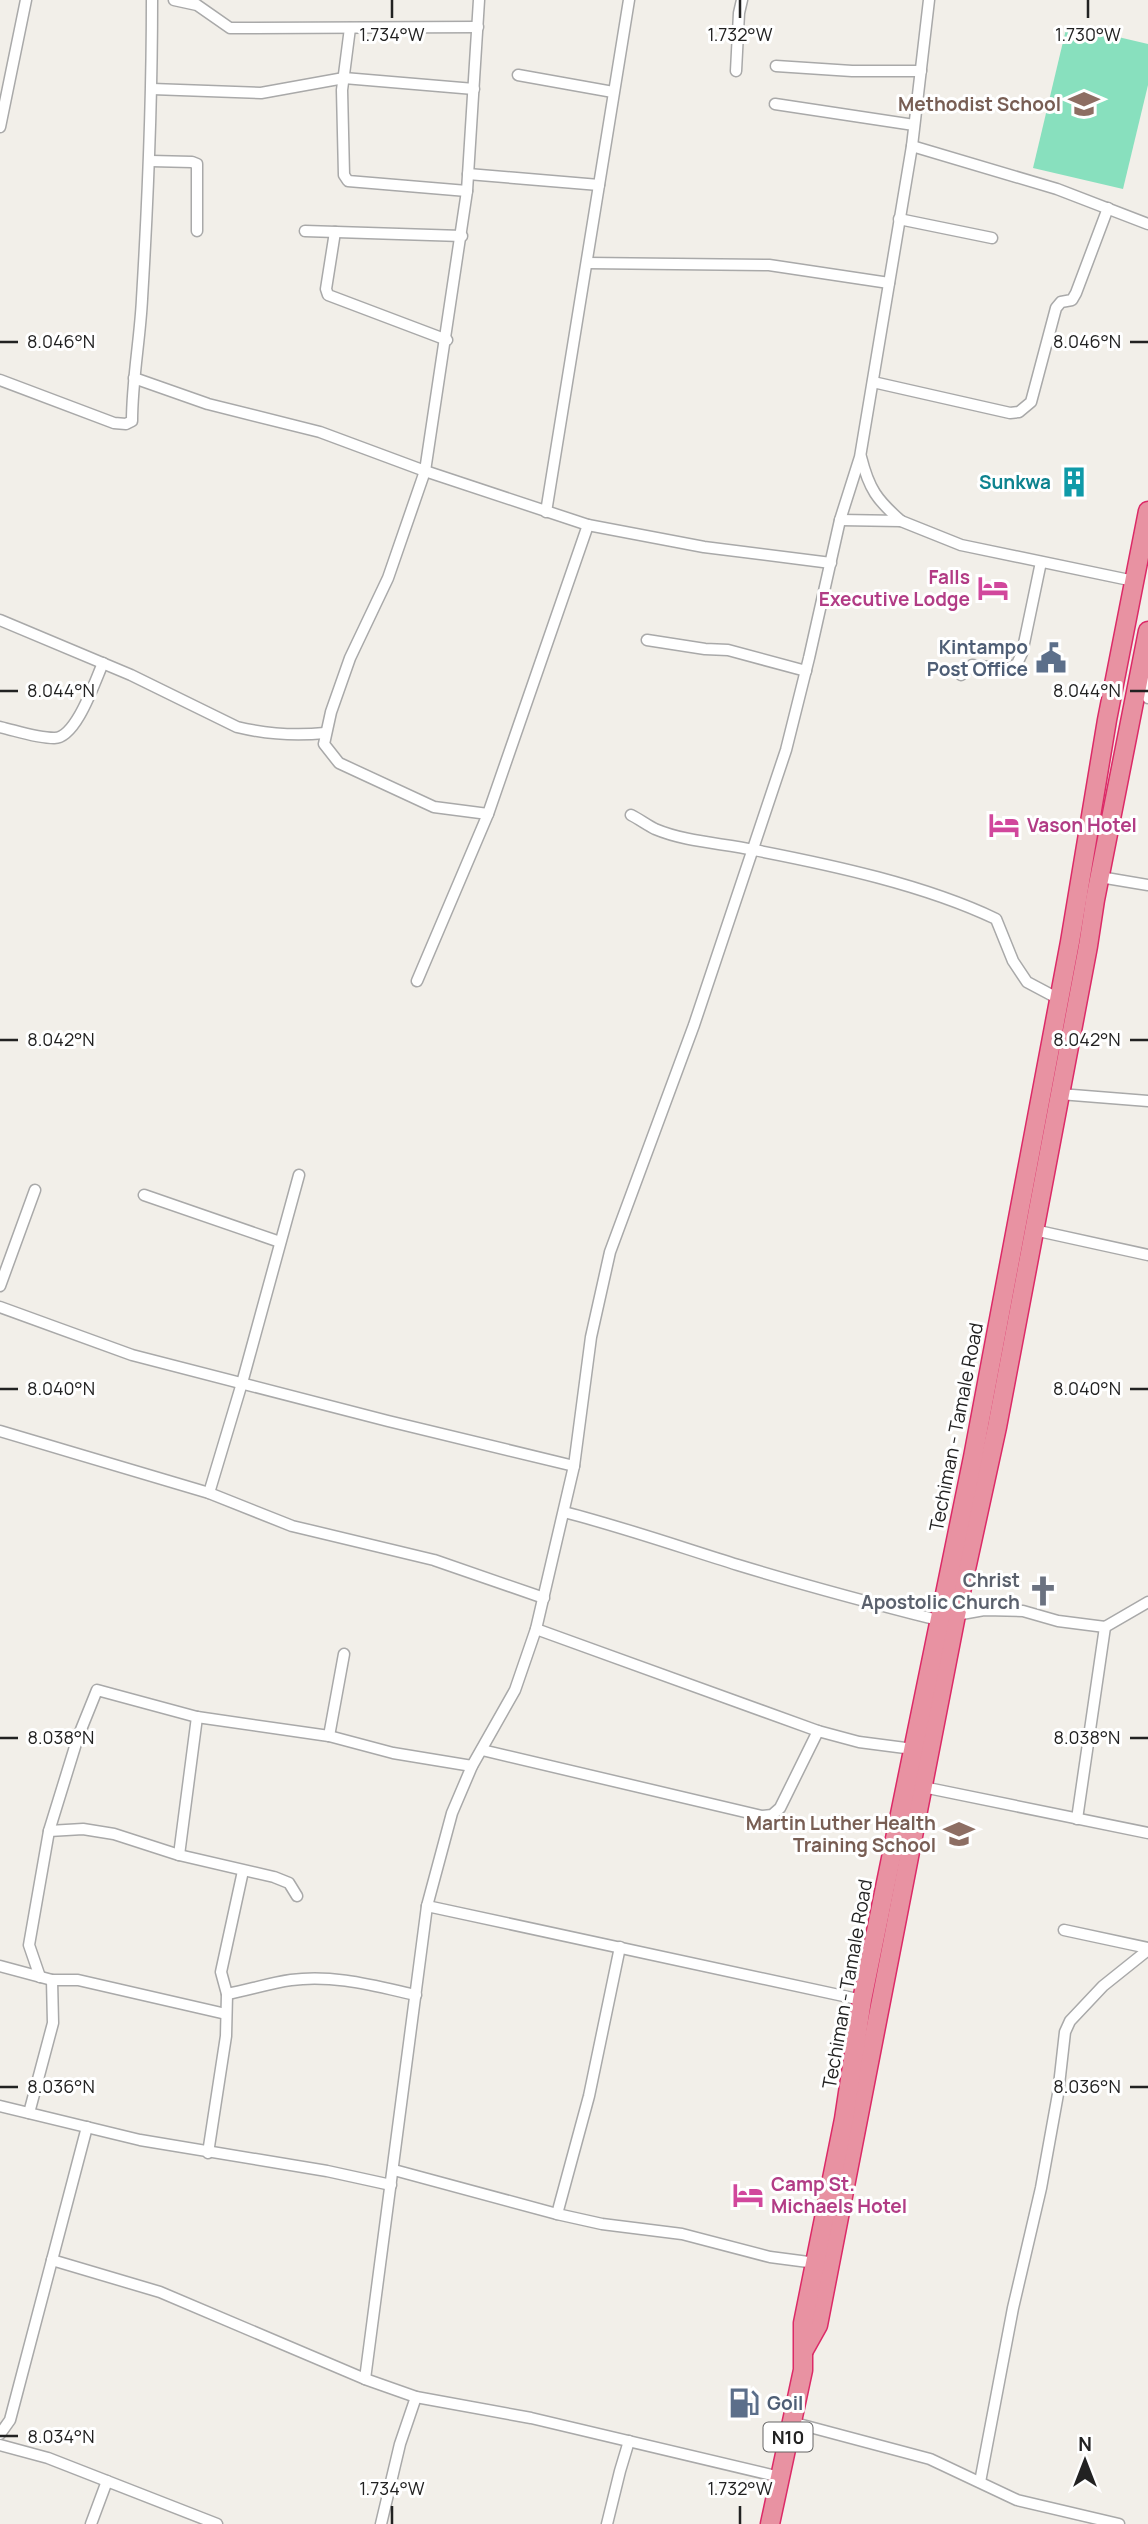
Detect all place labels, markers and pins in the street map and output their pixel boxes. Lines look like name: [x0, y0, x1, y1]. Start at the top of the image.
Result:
school or university icon: Methodist School: [1067, 87, 1101, 121]
place label: Methodist School: [898, 91, 1061, 117]
building icon: Sunkwa: [1057, 465, 1091, 499]
place label: Sunkwa: [979, 469, 1051, 495]
place label: Falls Executive Lodge: [819, 564, 970, 612]
hotel icon: Falls Executive Lodge: [976, 571, 1010, 605]
place label: Kintampo Post Office: [927, 634, 1028, 682]
public building icon: Kintampo Post Office: [1034, 641, 1068, 675]
hotel icon: Vason Hotel: [987, 808, 1021, 842]
place label: Vason Hotel: [1027, 812, 1137, 838]
place label: Christ Apostolic Church: [861, 1567, 1020, 1615]
church icon: Christ Apostolic Church: [1026, 1574, 1060, 1608]
place label: Martin Luther Health Training School: [746, 1810, 936, 1858]
school or university icon: Martin Luther Health Training School: [942, 1817, 976, 1851]
place label: Camp St. Michaels Hotel: [771, 2171, 907, 2219]
hotel icon: Camp St. Michaels Hotel: [731, 2178, 765, 2212]
fuel station icon: Goil: [727, 2386, 761, 2420]
place label: Goil: [767, 2390, 803, 2416]

